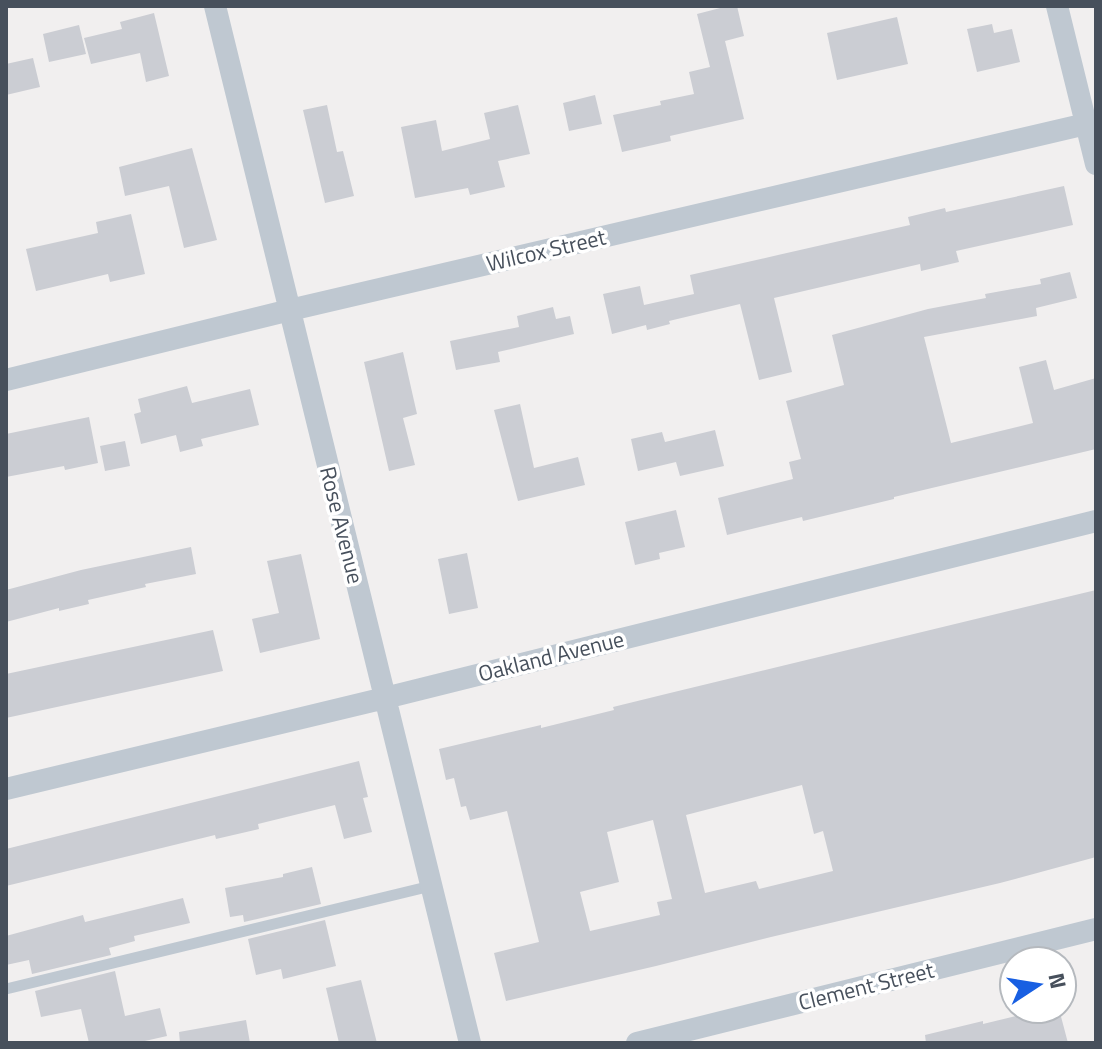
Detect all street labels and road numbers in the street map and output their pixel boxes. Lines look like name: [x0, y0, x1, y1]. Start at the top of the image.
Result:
street label: Wilcox Street: [483, 220, 609, 280]
street label: Rose Avenue: [311, 463, 373, 587]
street label: Oakland Avenue: [474, 621, 628, 691]
street label: Clement Street: [795, 953, 938, 1019]

